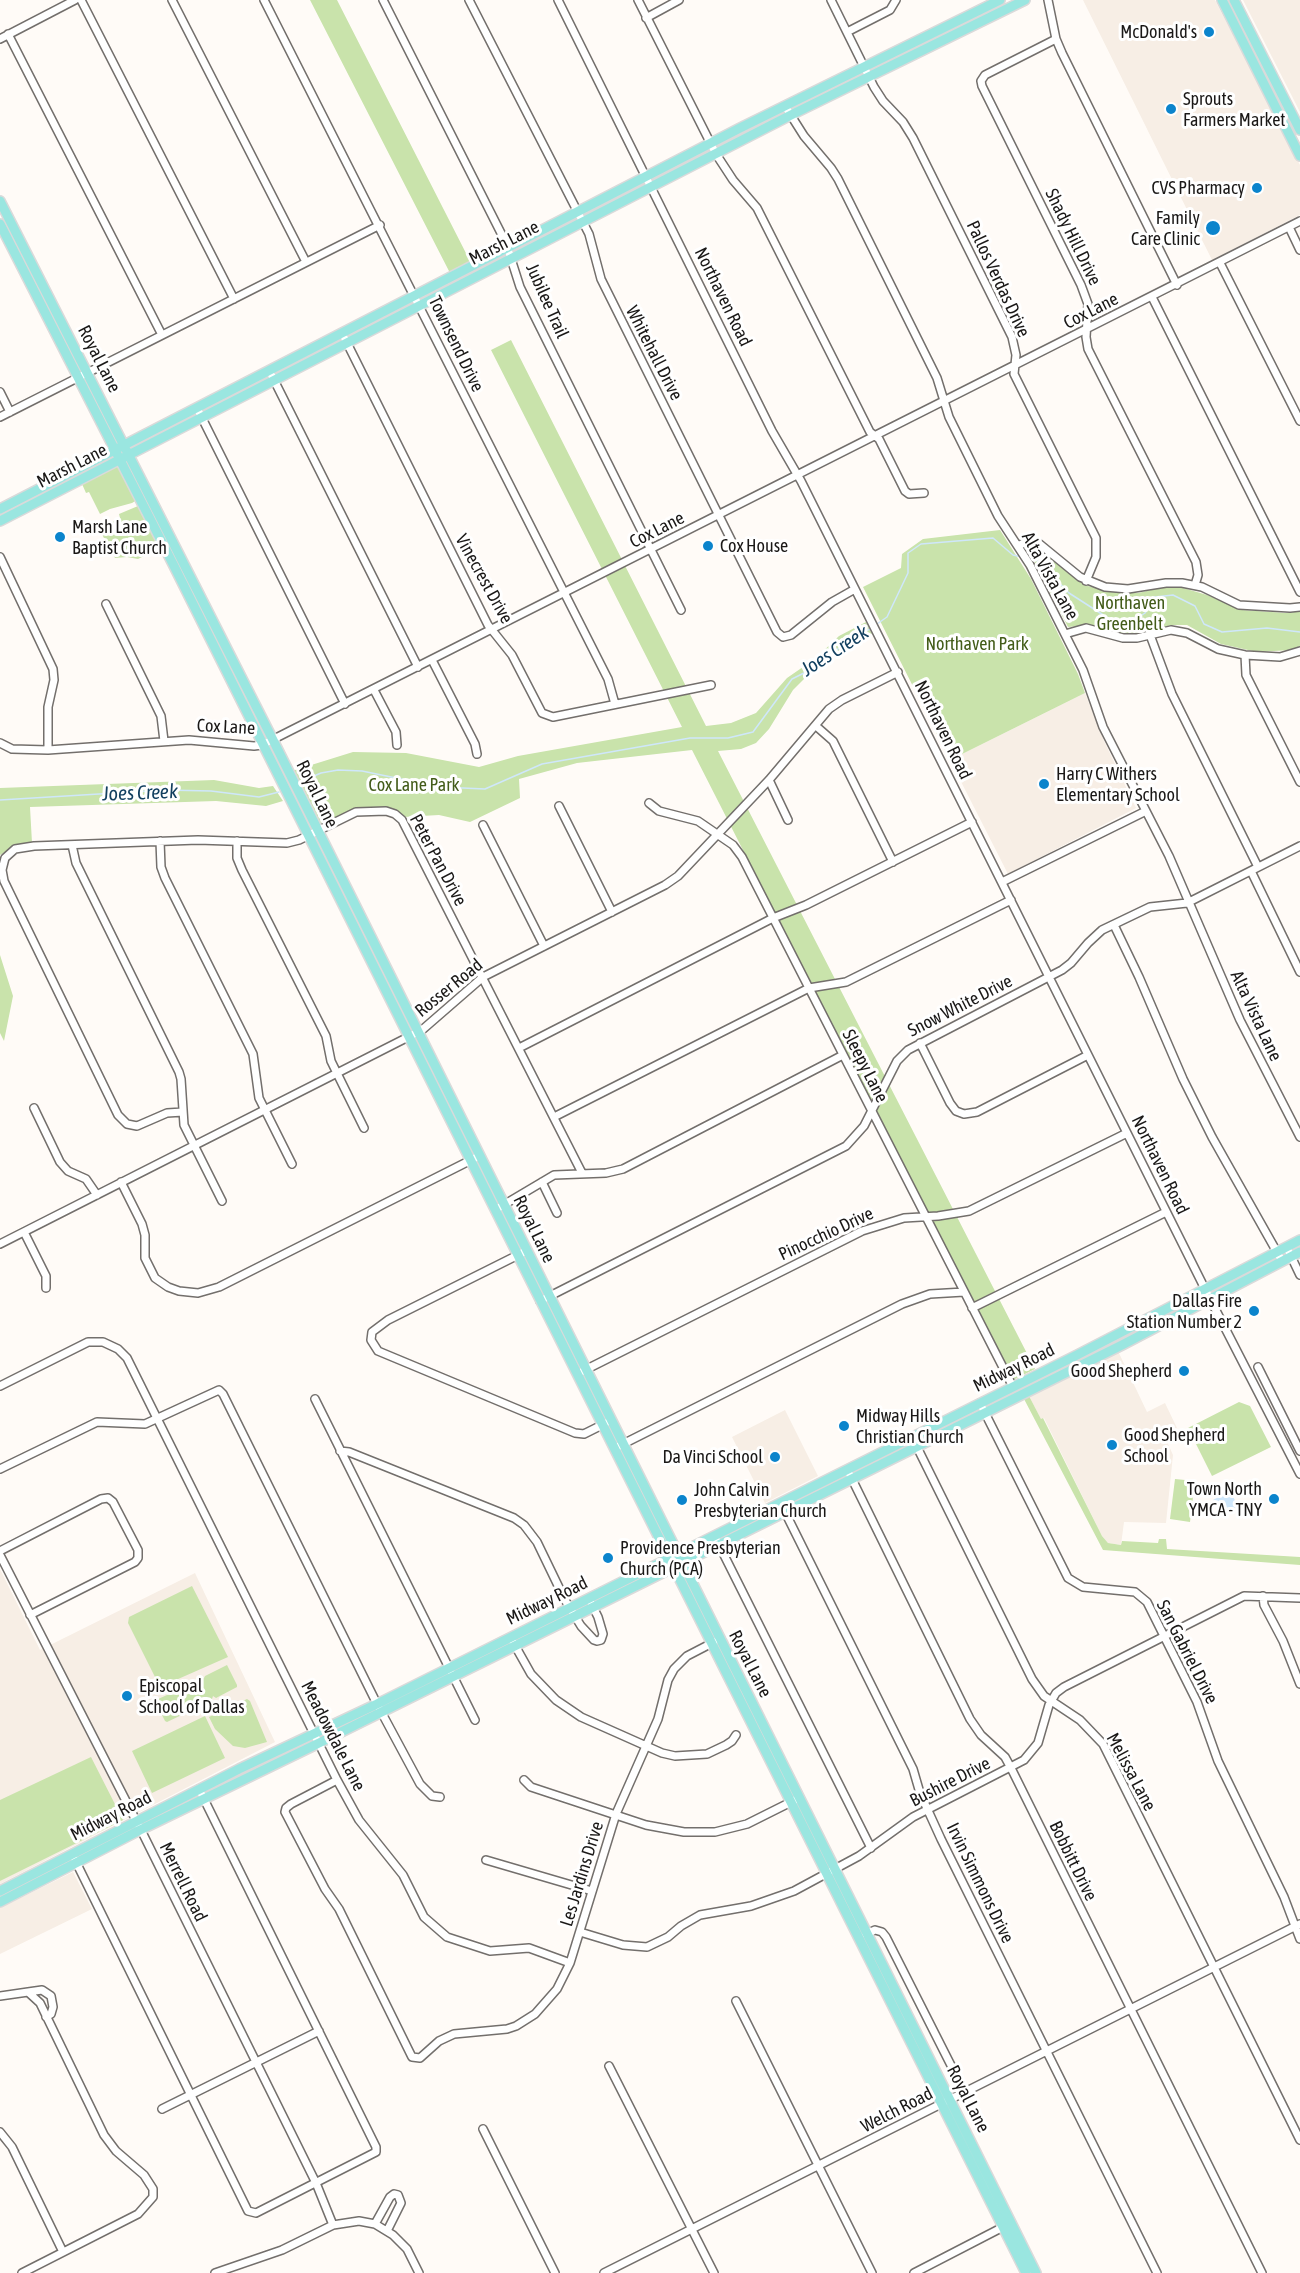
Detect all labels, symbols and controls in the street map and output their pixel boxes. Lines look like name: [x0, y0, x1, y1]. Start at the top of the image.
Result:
place label: McDonald's: [1120, 21, 1197, 43]
marker: McDonald's: [1202, 25, 1216, 39]
place label: Sprouts Farmers Market: [1183, 88, 1285, 130]
marker: Sprouts Farmers Market: [1164, 102, 1178, 116]
place label: CVS Pharmacy: [1151, 177, 1245, 199]
marker: CVS Pharmacy: [1250, 181, 1264, 195]
street label: Shady Hill Drive: [1040, 185, 1106, 289]
place label: Family Care Clinic: [1131, 207, 1200, 250]
street label: Marsh Lane: [465, 216, 543, 270]
street label: Pallos Verdas Drive: [962, 217, 1034, 341]
marker: Family Care Clinic: [1204, 219, 1222, 237]
street label: Northaven Road: [690, 244, 756, 350]
street label: Jubilee Trail: [521, 260, 573, 342]
street label: Cox Lane: [1060, 288, 1122, 334]
street label: Townsend Drive: [424, 293, 488, 395]
street label: Whitehall Drive: [621, 302, 687, 404]
street label: Royal Lane: [73, 322, 125, 396]
street label: Marsh Lane: [33, 439, 111, 493]
street label: Cox Lane: [626, 507, 688, 553]
place label: Marsh Lane Baptist Church: [72, 516, 167, 558]
street label: Alta Vista Lane: [1017, 528, 1083, 624]
marker: Marsh Lane Baptist Church: [53, 530, 67, 544]
street label: Vinecrest Drive: [451, 531, 517, 627]
place label: Cox House: [720, 535, 788, 557]
marker: Cox House: [701, 539, 715, 553]
park label: Northaven Greenbelt: [1095, 592, 1165, 634]
water label: Joes Creek: [797, 620, 873, 682]
park label: Northaven Park: [925, 633, 1029, 655]
street label: Northaven Road: [910, 677, 976, 783]
street label: Cox Lane: [196, 715, 256, 739]
street label: Royal Lane: [291, 757, 343, 831]
place label: Harry C Withers Elementary School: [1056, 763, 1180, 806]
park label: Cox Lane Park: [369, 774, 459, 796]
marker: Harry C Withers Elementary School: [1037, 777, 1051, 791]
water label: Joes Creek: [102, 780, 178, 806]
street label: Peter Pan Drive: [405, 810, 471, 910]
street label: Rosser Road: [411, 954, 487, 1022]
street label: Alta Vista Lane: [1226, 967, 1286, 1065]
street label: Snow White Drive: [904, 970, 1016, 1042]
street label: Sleepy Lane: [837, 1026, 893, 1106]
street label: Northaven Road: [1127, 1112, 1193, 1218]
street label: Royal Lane: [508, 1192, 560, 1266]
street label: Pinocchio Drive: [775, 1203, 877, 1265]
place label: Dallas Fire Station Number 2: [1127, 1290, 1242, 1332]
marker: Dallas Fire Station Number 2: [1247, 1304, 1261, 1318]
street label: Midway Road: [970, 1339, 1058, 1397]
place label: Good Shepherd: [1071, 1360, 1172, 1382]
marker: Good Shepherd: [1177, 1364, 1191, 1378]
place label: Midway Hills Christian Church: [856, 1405, 964, 1448]
marker: Midway Hills Christian Church: [837, 1419, 851, 1433]
place label: Good Shepherd School: [1124, 1424, 1225, 1466]
marker: Good Shepherd School: [1105, 1438, 1119, 1452]
place label: Da Vinci School: [662, 1446, 763, 1468]
marker: Da Vinci School: [768, 1450, 782, 1464]
place label: Town North YMCA - TNY: [1187, 1478, 1262, 1520]
place label: John Calvin Presbyterian Church: [694, 1479, 827, 1522]
marker: Town North YMCA - TNY: [1267, 1492, 1281, 1506]
marker: John Calvin Presbyterian Church: [675, 1493, 689, 1507]
place label: Providence Presbyterian Church (PCA): [620, 1537, 781, 1580]
marker: Providence Presbyterian Church (PCA): [601, 1551, 615, 1565]
street label: Midway Road: [503, 1572, 591, 1630]
street label: San Gabriel Drive: [1152, 1597, 1222, 1707]
street label: Royal Lane: [724, 1627, 776, 1701]
place label: Episcopal School of Dallas: [139, 1675, 245, 1718]
street label: Meadowdale Lane: [296, 1677, 370, 1795]
marker: Episcopal School of Dallas: [120, 1689, 134, 1703]
street label: Melissa Lane: [1102, 1729, 1160, 1815]
street label: Bushire Drive: [906, 1753, 994, 1811]
street label: Midway Road: [67, 1786, 155, 1846]
street label: Bobbitt Drive: [1044, 1818, 1102, 1904]
street label: Les Jardins Drive: [556, 1819, 608, 1929]
street label: Irvin Simmons Drive: [942, 1819, 1018, 1947]
street label: Merrell Road: [155, 1839, 211, 1925]
street label: Royal Lane: [942, 2062, 994, 2136]
street label: Welch Road: [858, 2083, 936, 2137]

